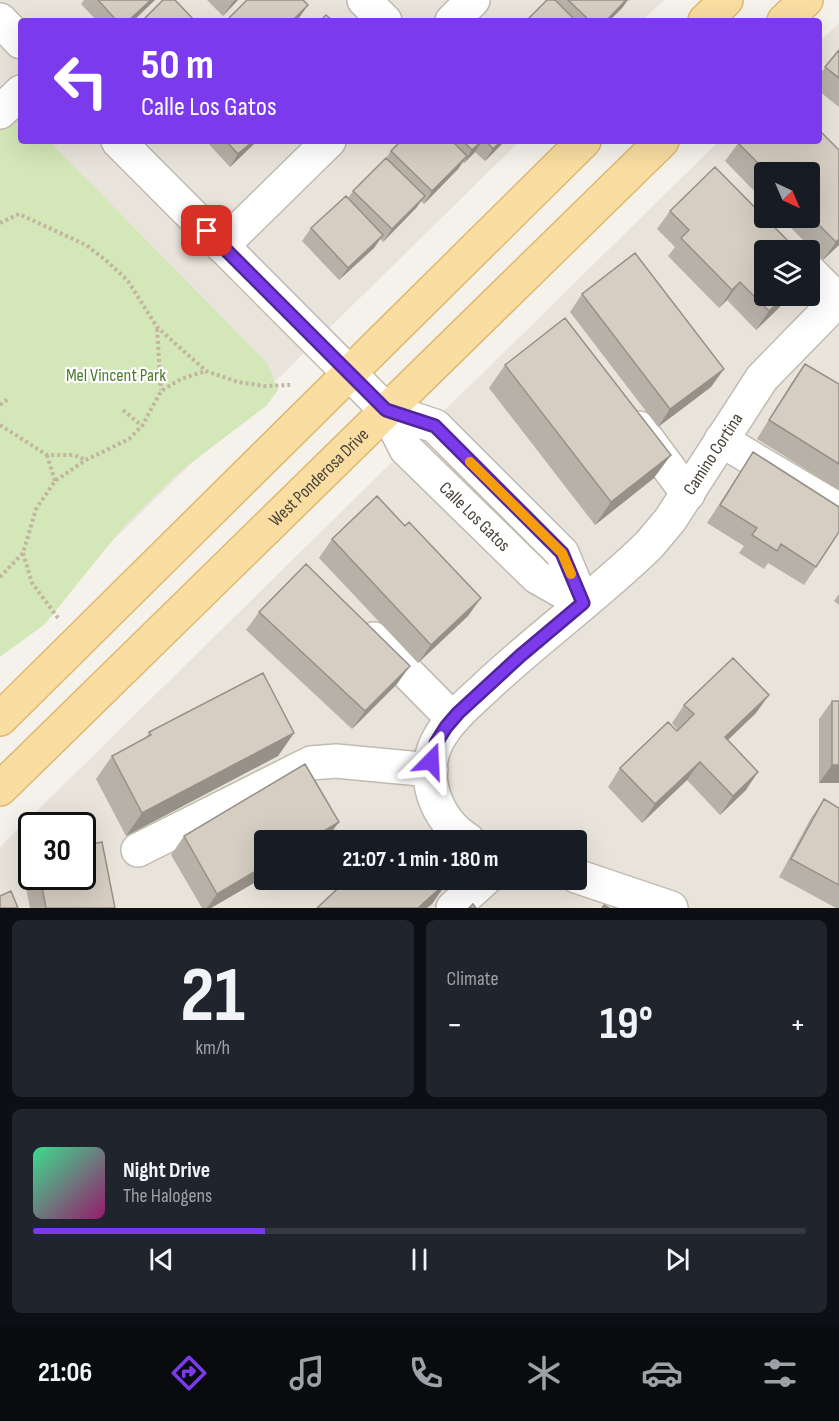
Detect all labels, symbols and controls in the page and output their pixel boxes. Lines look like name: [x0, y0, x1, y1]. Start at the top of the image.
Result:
text: 50 m: [141, 40, 214, 91]
icon: left: [42, 42, 120, 120]
text: Calle Los Gatos: [141, 91, 277, 123]
north arrow: [754, 162, 820, 228]
map controls: [754, 162, 820, 306]
pin: [181, 205, 232, 256]
icon: arrive: [190, 214, 223, 247]
button: layers: [754, 240, 820, 306]
park label: Mel Vincent Park: [66, 365, 166, 386]
street label: Camino Cortina: [679, 409, 748, 499]
street label: West Ponderosa Drive: [265, 424, 373, 531]
street label: Calle Los Gatos: [435, 478, 514, 556]
position arrow: [399, 729, 463, 793]
speed limit sign: 30: [18, 812, 96, 890]
text: 21:07 · 1 min · 180 m: [343, 846, 498, 873]
text: 21: [180, 950, 245, 1043]
text: Climate: [447, 967, 499, 991]
text: 19°: [600, 997, 653, 1052]
text: −: [447, 1005, 463, 1045]
text: +: [790, 1005, 806, 1045]
text: km/h: [195, 1036, 230, 1060]
text: Night Drive: [123, 1157, 210, 1184]
text: The Halogens: [123, 1184, 212, 1208]
icon: previous: [145, 1243, 178, 1276]
icon: pause: [403, 1243, 436, 1276]
icon: next: [661, 1243, 694, 1276]
icon: directions: [168, 1352, 210, 1394]
icon: music: [286, 1352, 328, 1394]
icon: phone: [405, 1352, 447, 1394]
icon: climate: [523, 1352, 565, 1394]
icon: car: [641, 1352, 683, 1394]
icon: filters: [759, 1352, 801, 1394]
text: 21:06: [38, 1357, 92, 1389]

